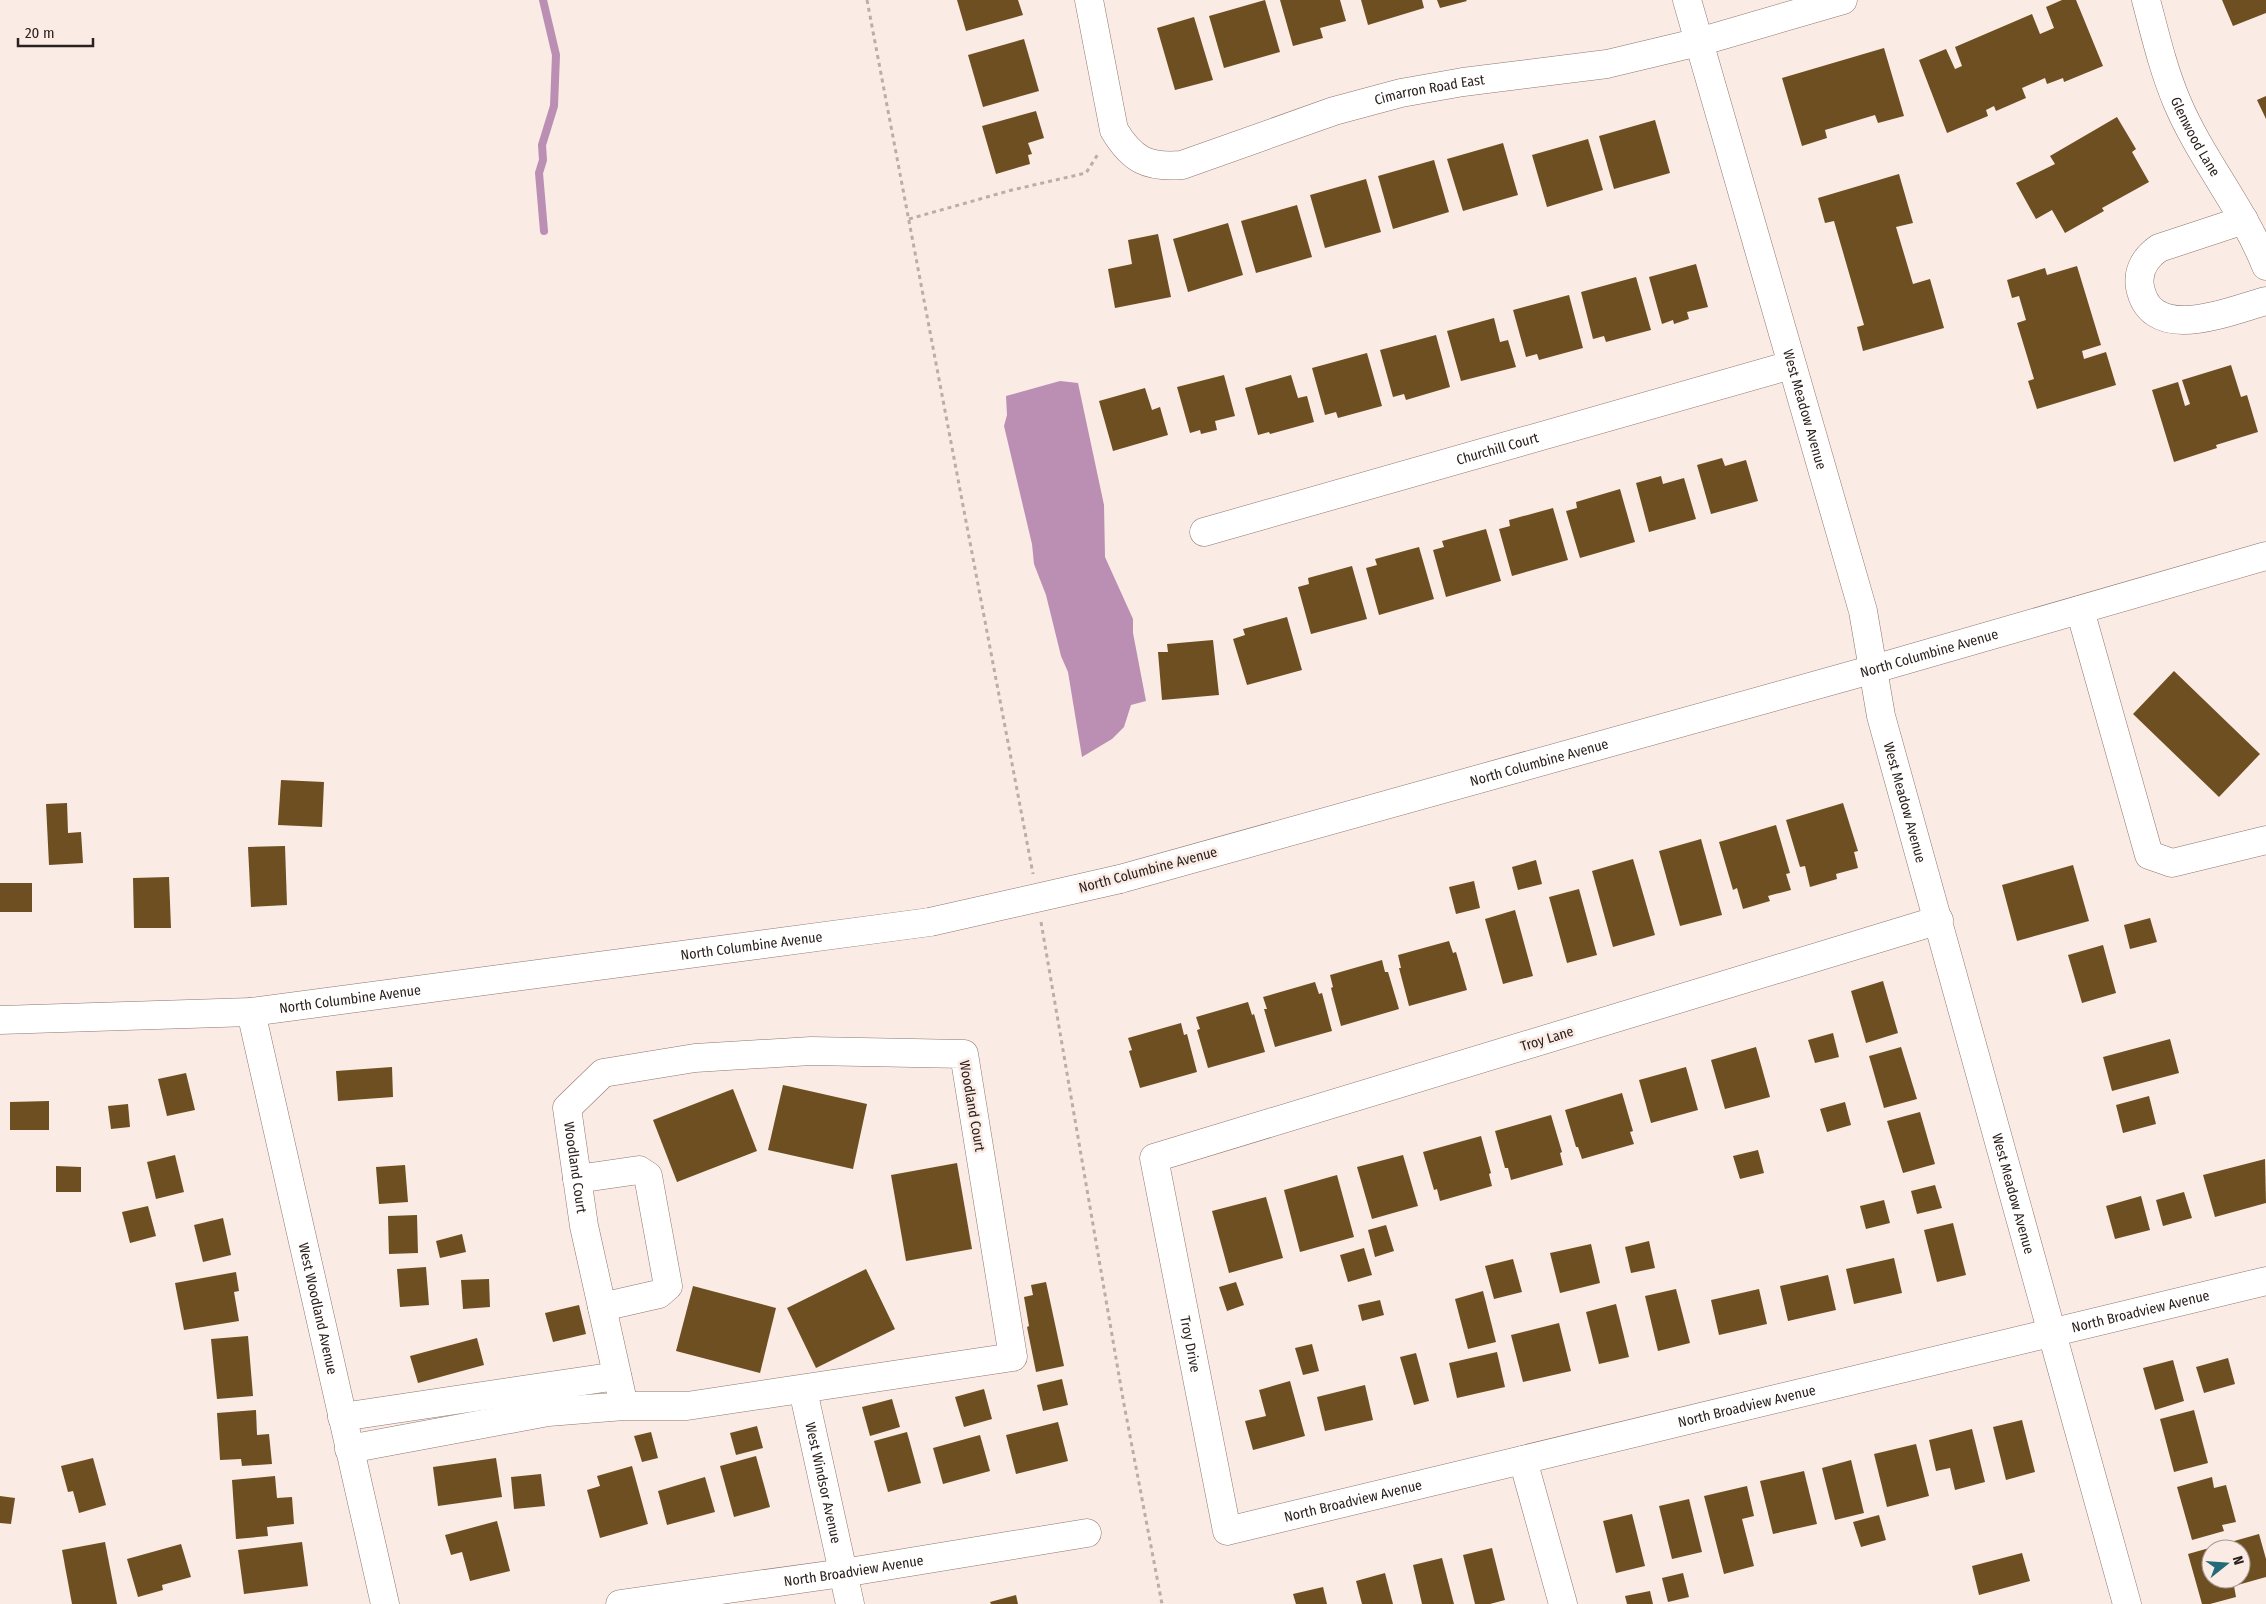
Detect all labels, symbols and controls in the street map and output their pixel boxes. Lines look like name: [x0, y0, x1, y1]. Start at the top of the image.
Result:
scale bar: [18, 15, 92, 47]
text: 20 m: [25, 24, 55, 42]
street label: Cimarron Road East: [1372, 71, 1486, 108]
street label: Glenwood Lane: [2167, 94, 2224, 180]
street label: West Meadow Avenue: [1780, 347, 1830, 471]
street label: Churchill Court: [1454, 429, 1541, 468]
street label: North Columbine Avenue: [1858, 625, 2000, 681]
street label: North Columbine Avenue: [1468, 735, 1610, 790]
street label: West Meadow Avenue: [1880, 740, 1930, 865]
street label: North Columbine Avenue: [1077, 843, 1219, 897]
street label: North Columbine Avenue: [680, 928, 823, 963]
street label: North Columbine Avenue: [278, 981, 422, 1017]
street label: Troy Lane: [1518, 1023, 1576, 1055]
street label: Woodland Court: [956, 1059, 988, 1153]
street label: Woodland Court: [561, 1121, 591, 1215]
street label: West Meadow Avenue: [1989, 1131, 2038, 1256]
street label: West Woodland Avenue: [295, 1241, 341, 1376]
street label: North Broadview Avenue: [2070, 1286, 2211, 1336]
street label: Troy Drive: [1177, 1315, 1204, 1374]
street label: North Broadview Avenue: [1676, 1381, 1817, 1431]
street label: West Windsor Avenue: [802, 1421, 845, 1545]
street label: North Broadview Avenue: [1282, 1476, 1424, 1525]
north arrow: [2201, 1539, 2251, 1589]
street label: North Broadview Avenue: [783, 1551, 925, 1590]
text: N: [2229, 1554, 2247, 1567]

